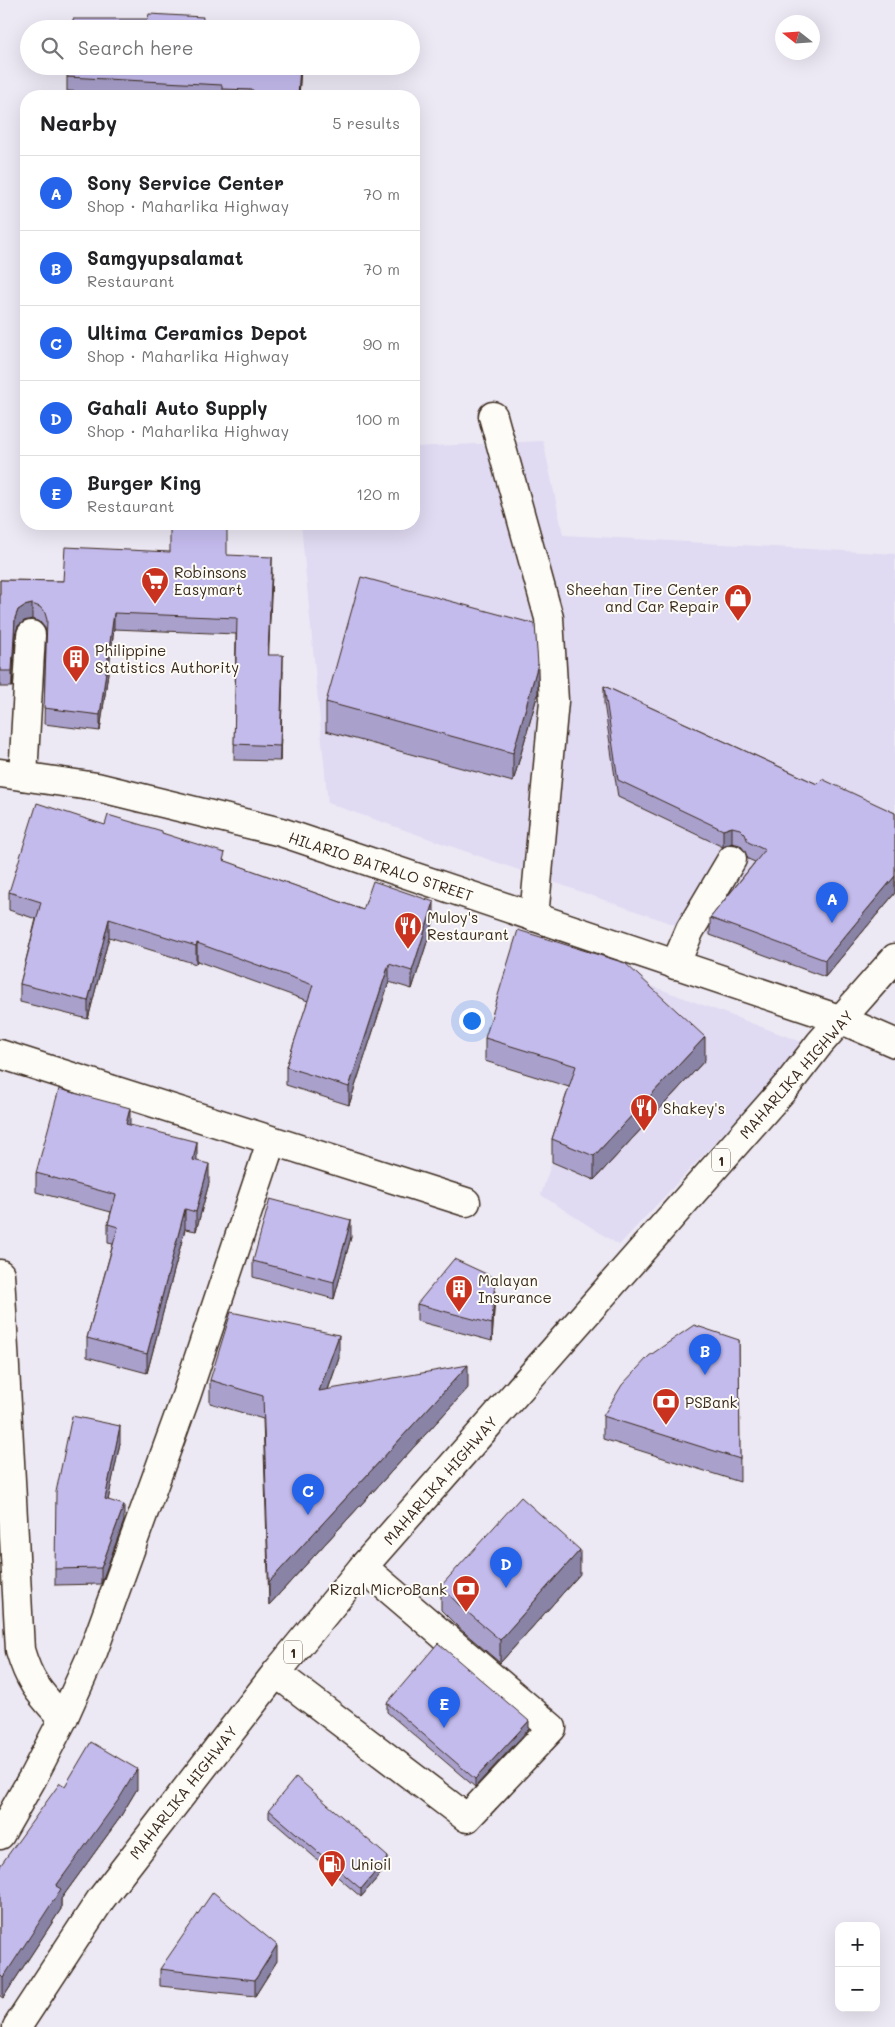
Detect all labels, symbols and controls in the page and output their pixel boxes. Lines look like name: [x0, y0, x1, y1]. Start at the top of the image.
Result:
north arrow: [775, 15, 820, 60]
search box: [20, 20, 420, 75]
icon: search: [38, 34, 66, 62]
text: Search here: [78, 35, 194, 60]
text: Nearby: [40, 109, 117, 136]
text: 5 results: [332, 112, 400, 133]
text: Sony Service Center: [87, 170, 284, 195]
text: A: [50, 183, 62, 204]
text: 70 m: [363, 183, 400, 204]
text: Shop · Maharlika Highway: [87, 195, 289, 216]
text: Samgyupsalamat: [87, 245, 243, 270]
text: B: [51, 258, 61, 279]
text: 70 m: [363, 258, 400, 279]
text: Restaurant: [87, 270, 175, 291]
text: Ultima Ceramics Depot: [87, 320, 307, 345]
text: C: [50, 333, 62, 354]
text: 90 m: [363, 333, 400, 354]
text: Shop · Maharlika Highway: [87, 345, 289, 366]
text: Gahali Auto Supply: [87, 395, 267, 420]
text: D: [50, 408, 62, 429]
text: 100 m: [355, 408, 400, 429]
text: Shop · Maharlika Highway: [87, 420, 289, 441]
text: Burger King: [87, 470, 201, 495]
text: E: [51, 483, 61, 504]
text: 120 m: [356, 483, 400, 504]
text: Restaurant: [87, 495, 175, 516]
place label: Robinsons Easymart: [174, 562, 247, 599]
supermarket icon: Robinsons Easymart: [140, 566, 170, 605]
place label: Sheehan Tire Center and Car Repair: [566, 579, 719, 616]
shop icon: Sheehan Tire Center and Car Repair: [723, 583, 753, 622]
place label: Philippine Statistics Authority: [95, 640, 239, 677]
building icon: Philippine Statistics Authority: [61, 644, 91, 683]
street label: HILARIO BATRALO STREET: [286, 827, 476, 905]
pin: A: [816, 882, 848, 923]
place label: Muloy's Restaurant: [427, 907, 509, 944]
restaurant icon: Muloy's Restaurant: [393, 911, 423, 950]
street label: MAHARLIKA HIGHWAY: [735, 1005, 857, 1143]
your location: [459, 1008, 485, 1034]
restaurant icon: Shakey's: [629, 1093, 659, 1132]
place label: Shakey's: [663, 1098, 725, 1118]
road number: 1: [712, 1148, 730, 1172]
place label: Malayan Insurance: [478, 1270, 552, 1307]
building icon: Malayan Insurance: [444, 1274, 474, 1313]
pin: B: [689, 1334, 721, 1375]
bank icon: PSBank: [651, 1387, 681, 1426]
place label: PSBank: [685, 1392, 738, 1412]
street label: MAHARLIKA HIGHWAY: [379, 1411, 501, 1549]
pin: C: [292, 1474, 324, 1515]
pin: D: [490, 1547, 522, 1588]
bank icon: Rizal MicroBank: [451, 1574, 481, 1613]
place label: Rizal MicroBank: [330, 1579, 447, 1599]
road number: 1: [284, 1640, 302, 1664]
pin: E: [428, 1687, 460, 1728]
street label: MAHARLIKA HIGHWAY: [125, 1721, 241, 1863]
fuel station icon: Unioil: [317, 1849, 347, 1888]
place label: Unioil: [351, 1854, 391, 1874]
map controls: [835, 1922, 880, 2012]
button: +: [835, 1922, 880, 1967]
button: −: [835, 1967, 880, 2012]

